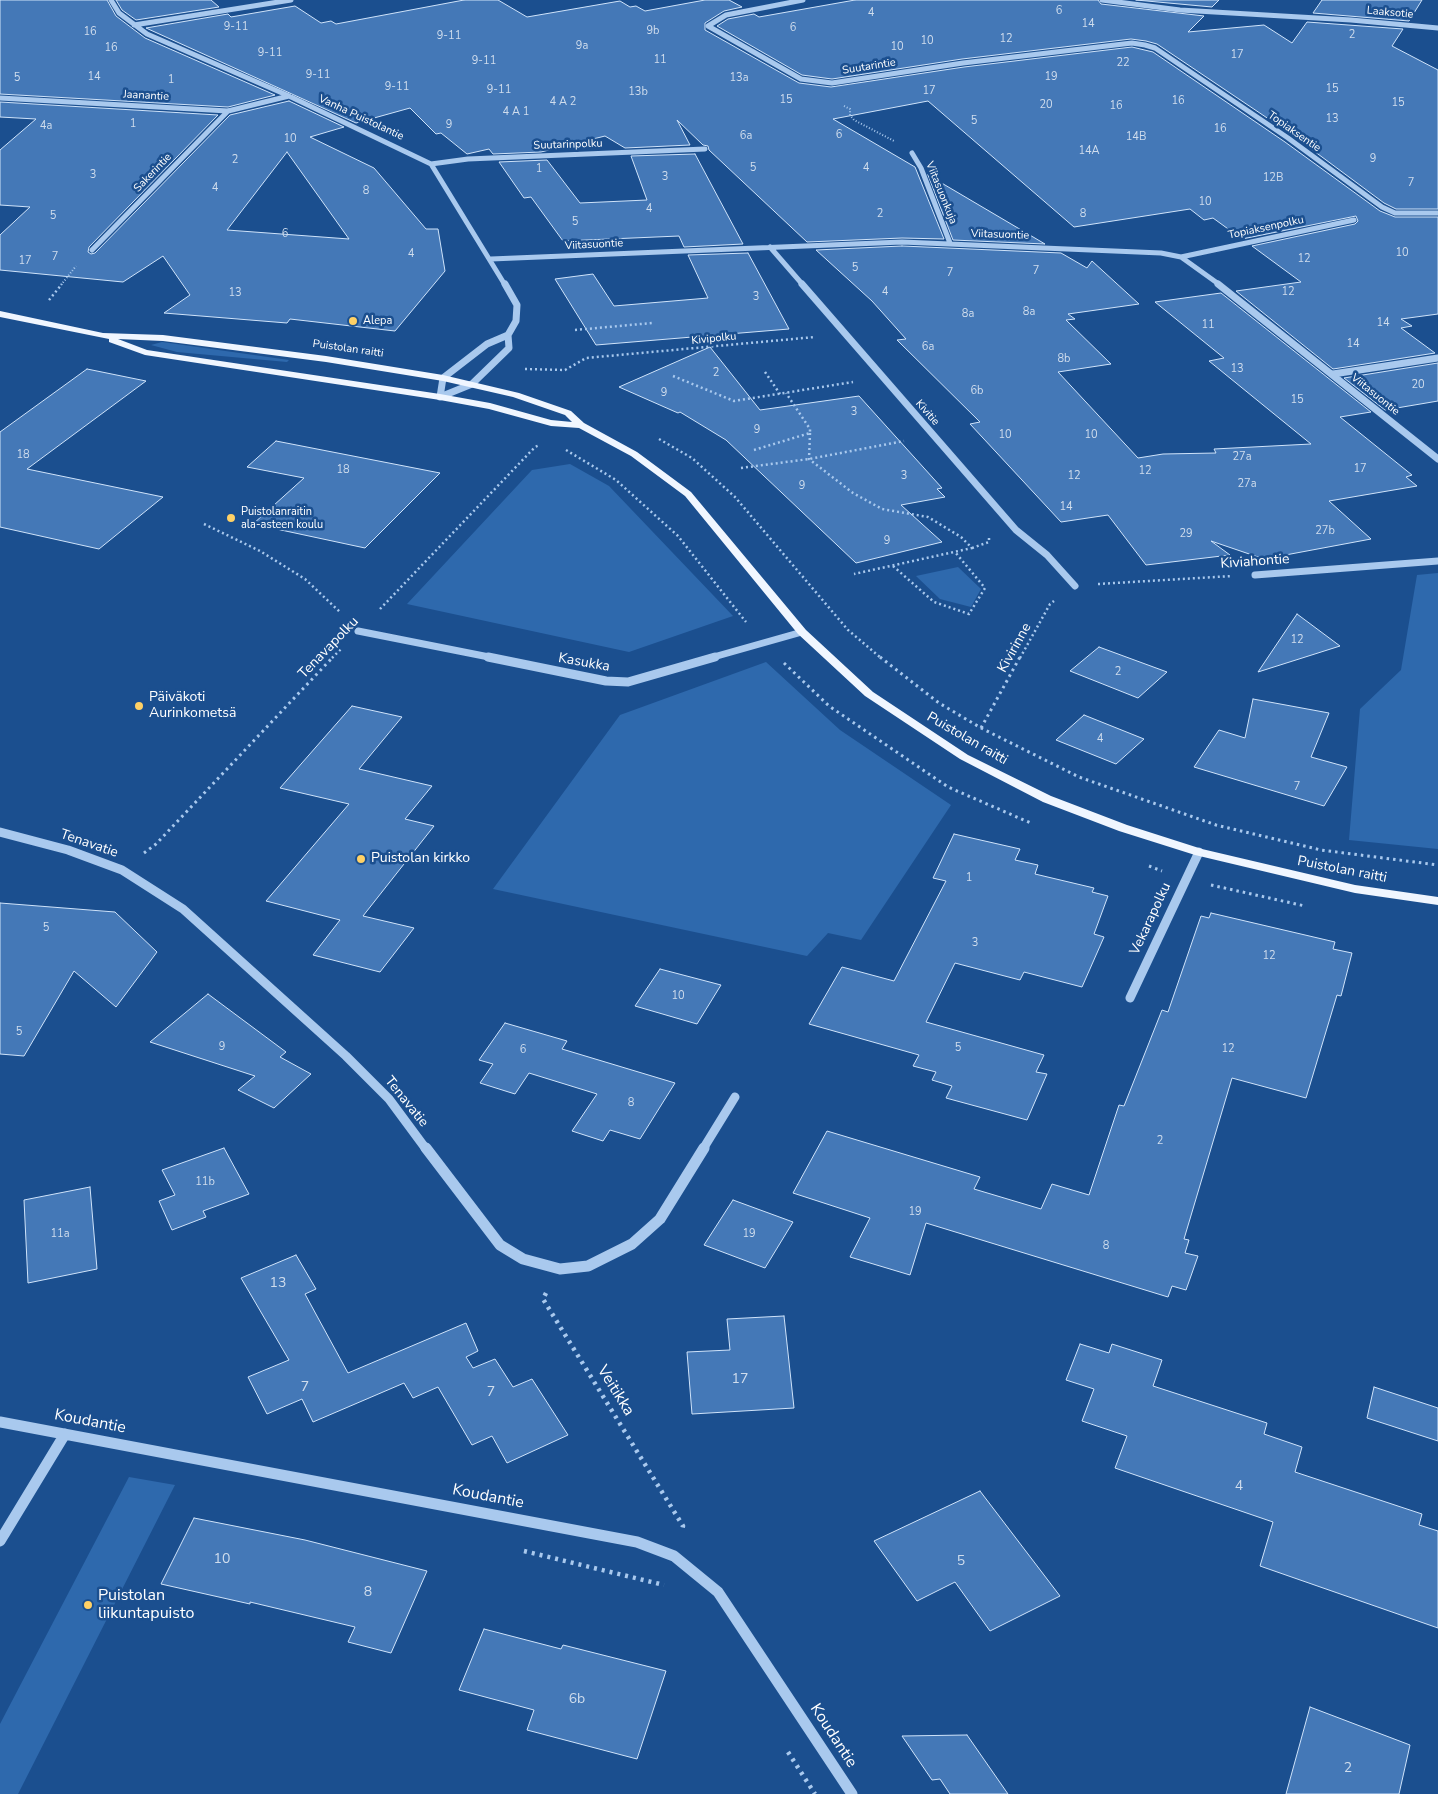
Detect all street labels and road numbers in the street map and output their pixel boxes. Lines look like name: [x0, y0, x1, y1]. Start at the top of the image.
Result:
street label: Laaksotie: [1366, 4, 1414, 22]
street label: Suutarintie: [841, 56, 897, 78]
street label: Jaanantie: [123, 88, 169, 104]
street label: Vanha Puistolantie: [316, 93, 406, 143]
street label: Topiaksentie: [1265, 109, 1323, 155]
street label: Suutarinpolku: [533, 137, 603, 153]
street label: Sakerintie: [131, 151, 175, 195]
street label: Viitasuonkuja: [922, 160, 960, 226]
street label: Topiaksenpolku: [1227, 214, 1305, 242]
street label: Viitasuontie: [971, 227, 1029, 243]
street label: Viitasuontie: [564, 237, 624, 253]
street label: Kivipolku: [691, 330, 737, 348]
street label: Puistolan raitti: [312, 338, 384, 360]
street label: Viitasuontie: [1348, 371, 1402, 419]
street label: Kivitie: [912, 397, 942, 429]
street label: Kiviahontie: [1220, 551, 1290, 573]
street label: Tenavapolku: [295, 614, 363, 682]
street label: Kivirinne: [995, 620, 1035, 676]
street label: Kasukka: [557, 650, 611, 676]
street label: Puistolan raitti: [924, 709, 1010, 769]
street label: Tenavatie: [58, 826, 120, 862]
street label: Puistolan raitti: [1296, 853, 1388, 887]
street label: Vekarapolku: [1127, 880, 1175, 958]
street label: Tenavatie: [381, 1073, 431, 1131]
street label: Veitikka: [592, 1362, 638, 1420]
street label: Koudantie: [53, 1406, 127, 1438]
street label: Koudantie: [451, 1481, 525, 1513]
street label: Koudantie: [805, 1700, 861, 1772]

